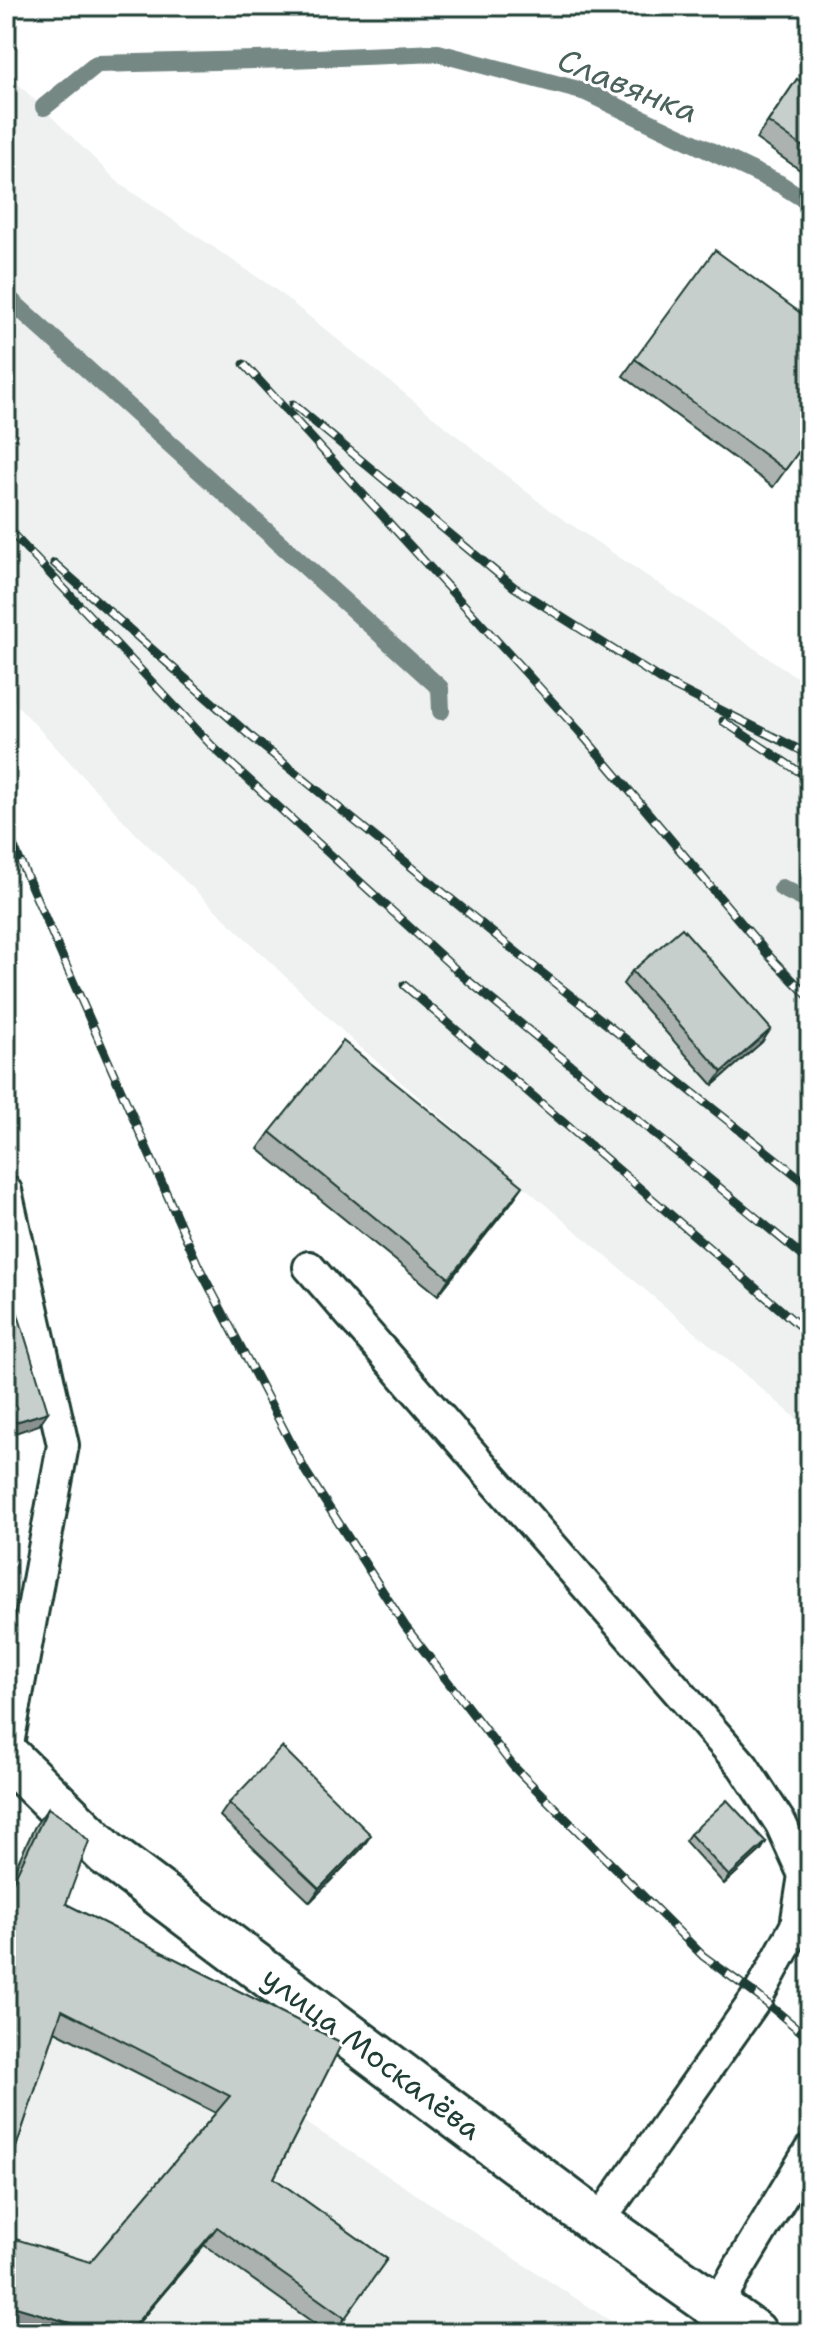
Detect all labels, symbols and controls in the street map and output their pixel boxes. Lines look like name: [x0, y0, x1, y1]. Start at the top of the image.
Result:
water label: Славянка: [551, 37, 705, 133]
street label: улица Москалёва: [254, 1957, 490, 2149]

